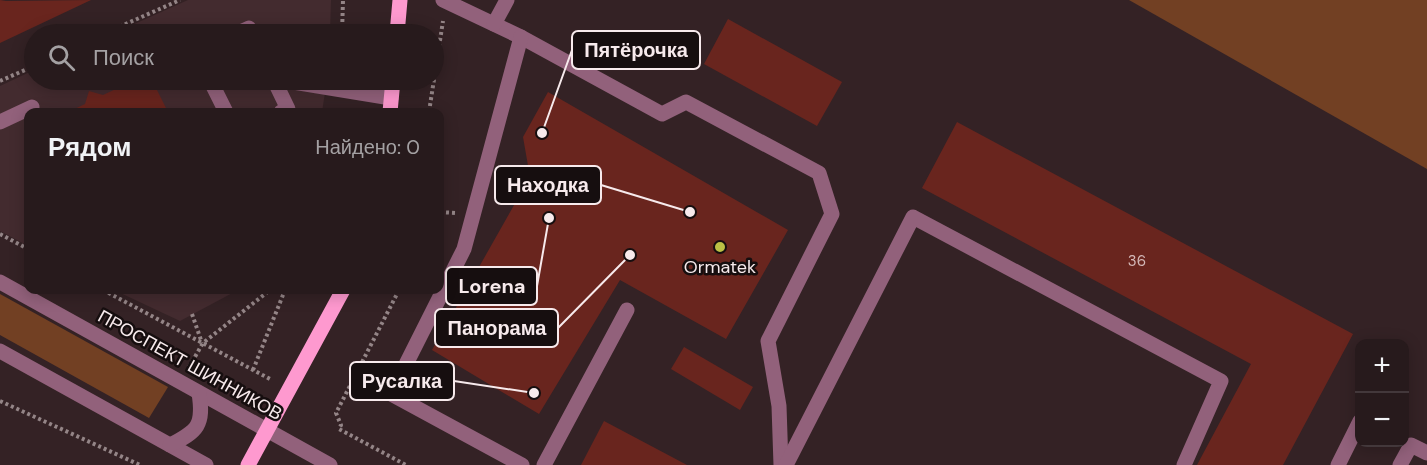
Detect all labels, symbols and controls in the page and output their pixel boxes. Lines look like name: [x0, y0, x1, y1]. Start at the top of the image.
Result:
search box: [24, 24, 444, 90]
callout: Пятёрочка: [572, 31, 700, 69]
text: Пятёрочка: [584, 37, 689, 63]
icon: search: [45, 41, 78, 74]
text: Поиск: [93, 43, 154, 72]
text: Рядом: [48, 130, 131, 164]
text: Найдено: 0: [315, 134, 420, 160]
callout: Находка: [495, 166, 601, 204]
text: Находка: [507, 172, 590, 198]
marker: Ormatek: [713, 240, 727, 254]
house number: 36: [1128, 251, 1146, 271]
place label: Ormatek: [684, 255, 756, 279]
callout: Lorena: [446, 267, 537, 305]
text: Lorena: [458, 273, 526, 299]
street label: ПРОСПЕКТ ШИННИКОВ: [93, 304, 287, 426]
callout: Панорама: [435, 309, 558, 347]
text: Панорама: [448, 315, 547, 341]
map controls: [1355, 339, 1409, 447]
button: +: [1355, 339, 1409, 393]
callout: Русалка: [350, 362, 454, 400]
text: Русалка: [362, 368, 443, 394]
button: −: [1355, 393, 1409, 447]

